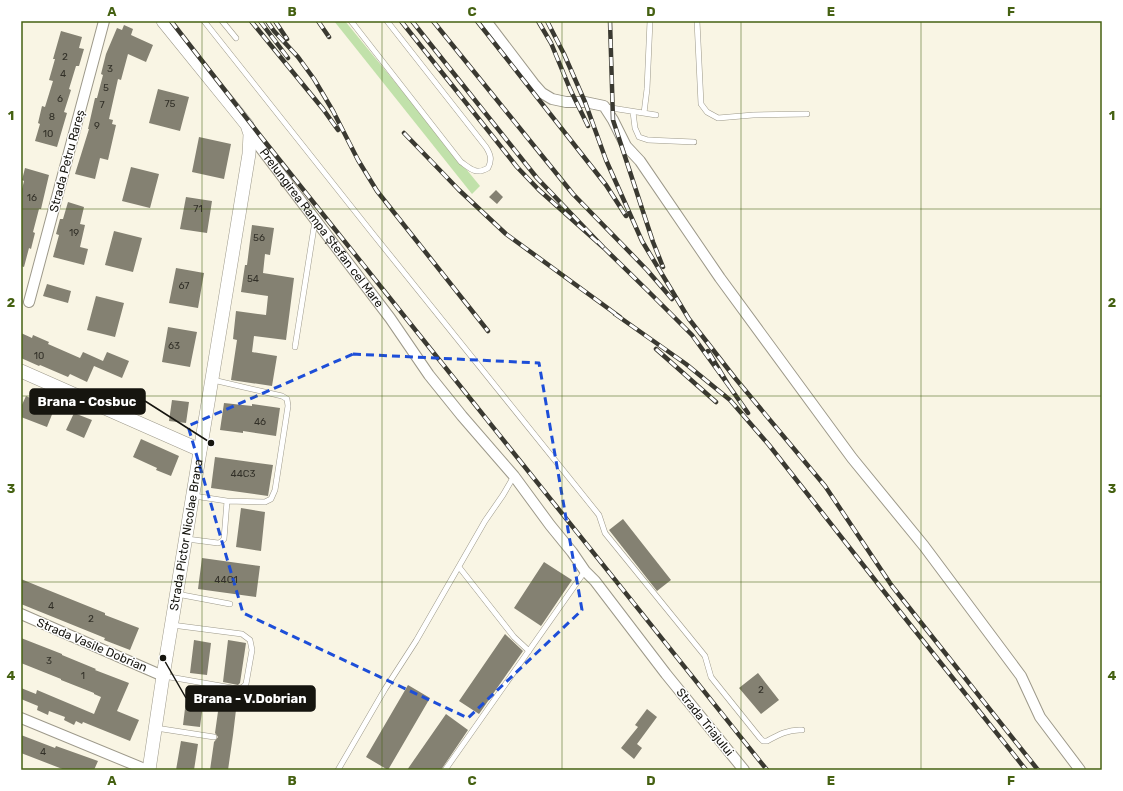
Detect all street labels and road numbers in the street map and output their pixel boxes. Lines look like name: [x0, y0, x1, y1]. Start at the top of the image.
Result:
street label: Strada Petru Rareș: [47, 108, 87, 214]
street label: Prelungirea Rampa Ștefan cel Mare: [257, 146, 387, 310]
street label: Strada Pictor Nicolae Brana: [167, 458, 206, 612]
street label: Strada Vasile Dobrian: [35, 615, 149, 675]
street label: Strada Triajului: [673, 685, 737, 759]

